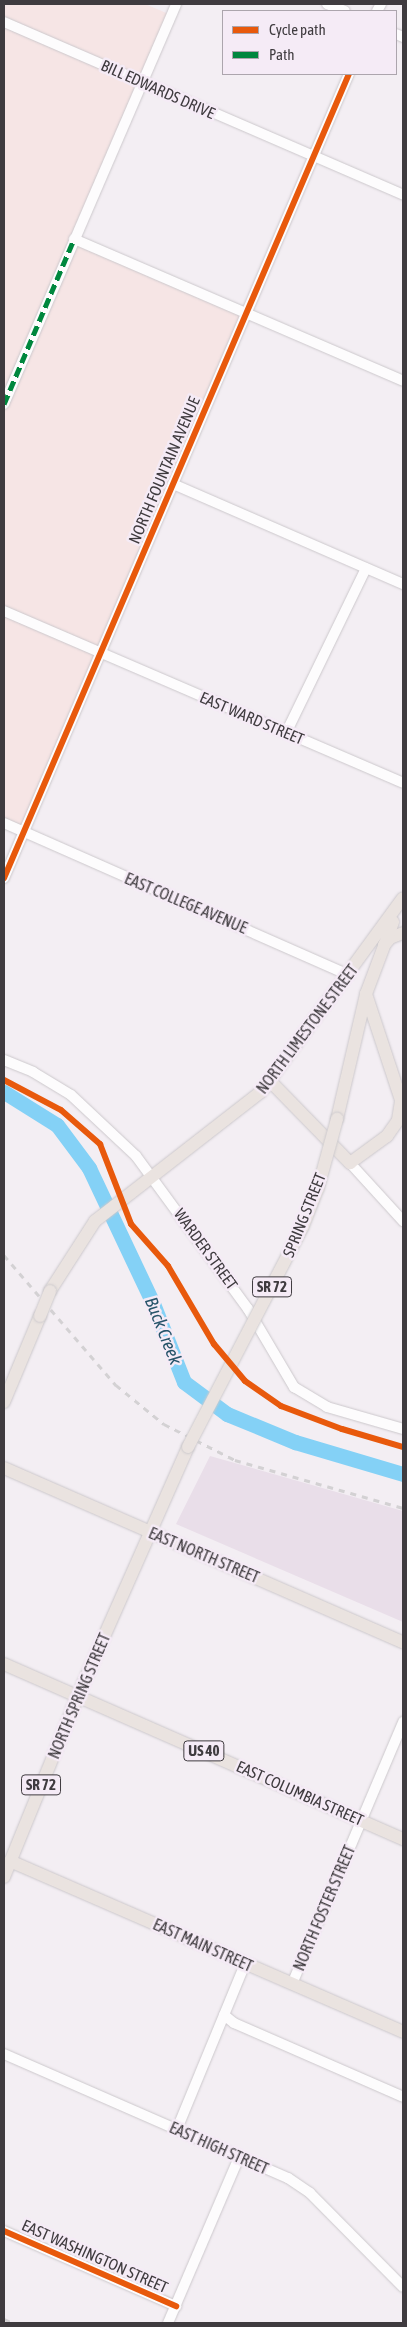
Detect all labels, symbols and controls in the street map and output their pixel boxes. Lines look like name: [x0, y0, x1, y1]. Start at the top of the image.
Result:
legend: [222, 10, 397, 75]
text: Cycle path: [269, 21, 326, 38]
text: Path: [269, 46, 295, 63]
street label: BILL EDWARDS DRIVE: [98, 55, 218, 123]
street label: NORTH FOUNTAIN AVENUE: [124, 394, 204, 546]
street label: EAST WARD STREET: [197, 687, 307, 749]
street label: EAST COLLEGE AVENUE: [122, 868, 250, 938]
street label: NORTH LIMESTONE STREET: [252, 961, 362, 1097]
street label: SPRING STREET: [278, 1170, 330, 1260]
street label: WARDER STREET: [170, 1205, 242, 1293]
road number: SR 72: [252, 1274, 292, 1300]
water label: Buck Creek: [140, 1294, 186, 1368]
street label: EAST NORTH STREET: [146, 1523, 262, 1587]
street label: NORTH SPRING STREET: [44, 1630, 114, 1762]
road number: US 40: [183, 1738, 225, 1764]
street label: EAST COLUMBIA STREET: [233, 1756, 367, 1830]
road number: SR 72: [21, 1772, 61, 1798]
street label: NORTH FOSTER STREET: [289, 1842, 359, 1974]
street label: EAST MAIN STREET: [150, 1914, 256, 1976]
street label: EAST HIGH STREET: [167, 2118, 271, 2178]
street label: EAST WASHINGTON STREET: [19, 2215, 171, 2297]

